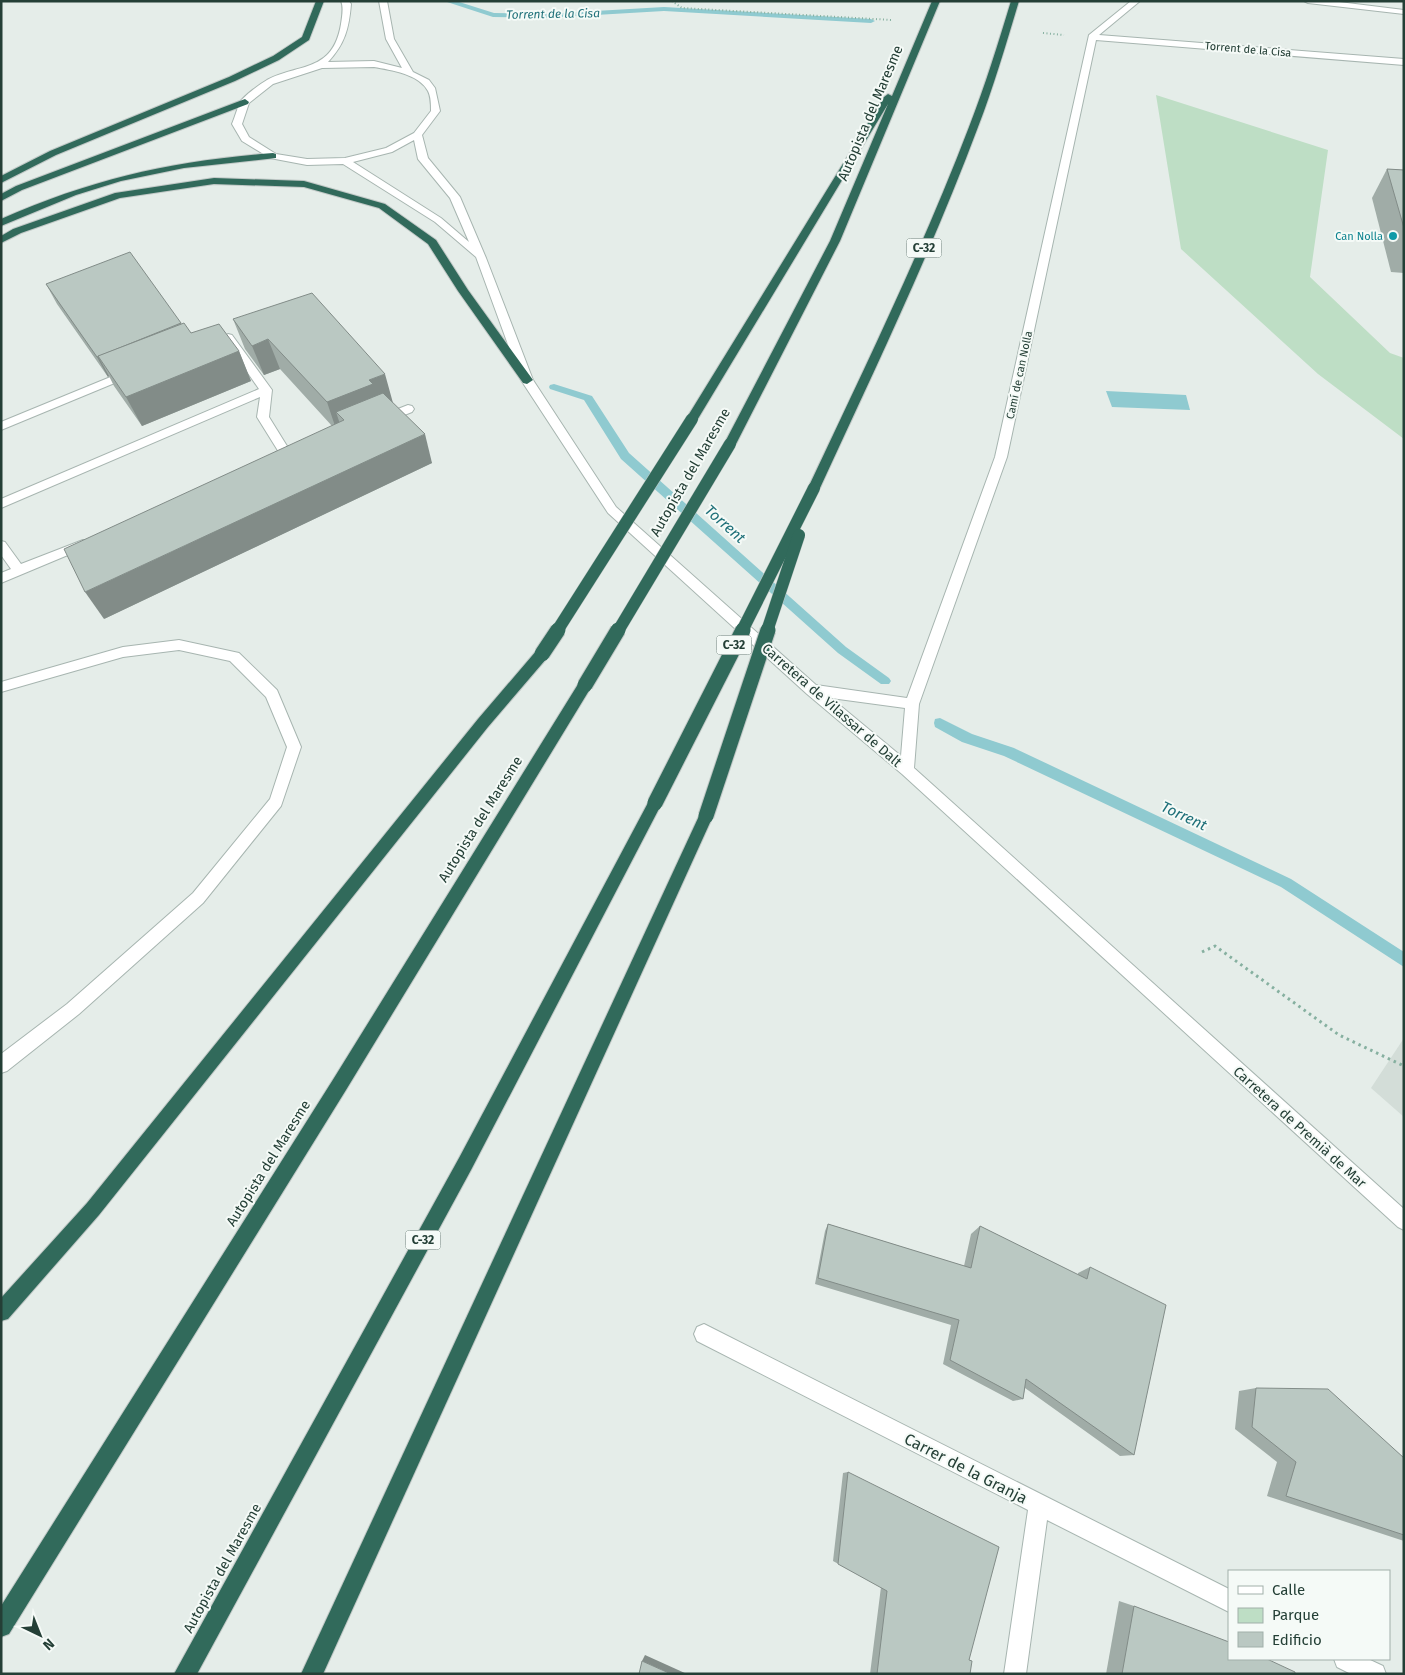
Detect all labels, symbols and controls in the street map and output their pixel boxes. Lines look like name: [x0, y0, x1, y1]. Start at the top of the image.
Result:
water label: Torrent de la Cisa: [506, 6, 600, 22]
street label: Torrent de la Cisa: [1204, 39, 1292, 60]
street label: Autopista del Maresme: [834, 43, 907, 183]
place label: Can Nolla: [1335, 230, 1383, 243]
marker: Can Nolla: [1387, 230, 1399, 242]
road number: C-32: [906, 238, 942, 258]
street label: Camí de can Nolla: [1004, 330, 1035, 420]
street label: Autopista del Maresme: [647, 405, 734, 539]
water label: Torrent: [701, 501, 749, 547]
road number: C-32: [716, 636, 752, 654]
street label: Carretera de Vilassar de Dalt: [758, 640, 906, 771]
street label: Autopista del Maresme: [435, 753, 526, 885]
water label: Torrent: [1158, 798, 1210, 835]
street label: Carretera de Premià de Mar: [1230, 1063, 1370, 1192]
street label: Autopista del Maresme: [223, 1097, 314, 1229]
road number: C-32: [406, 1230, 440, 1250]
street label: Carrer de la Granja: [901, 1429, 1030, 1508]
street label: Autopista del Maresme: [180, 1501, 265, 1636]
legend: [1228, 1570, 1390, 1660]
text: Calle: [1272, 1581, 1305, 1599]
text: Parque: [1272, 1606, 1319, 1624]
north arrow: [15, 1610, 65, 1660]
text: Edificio: [1272, 1631, 1322, 1649]
text: N: [39, 1635, 58, 1654]

